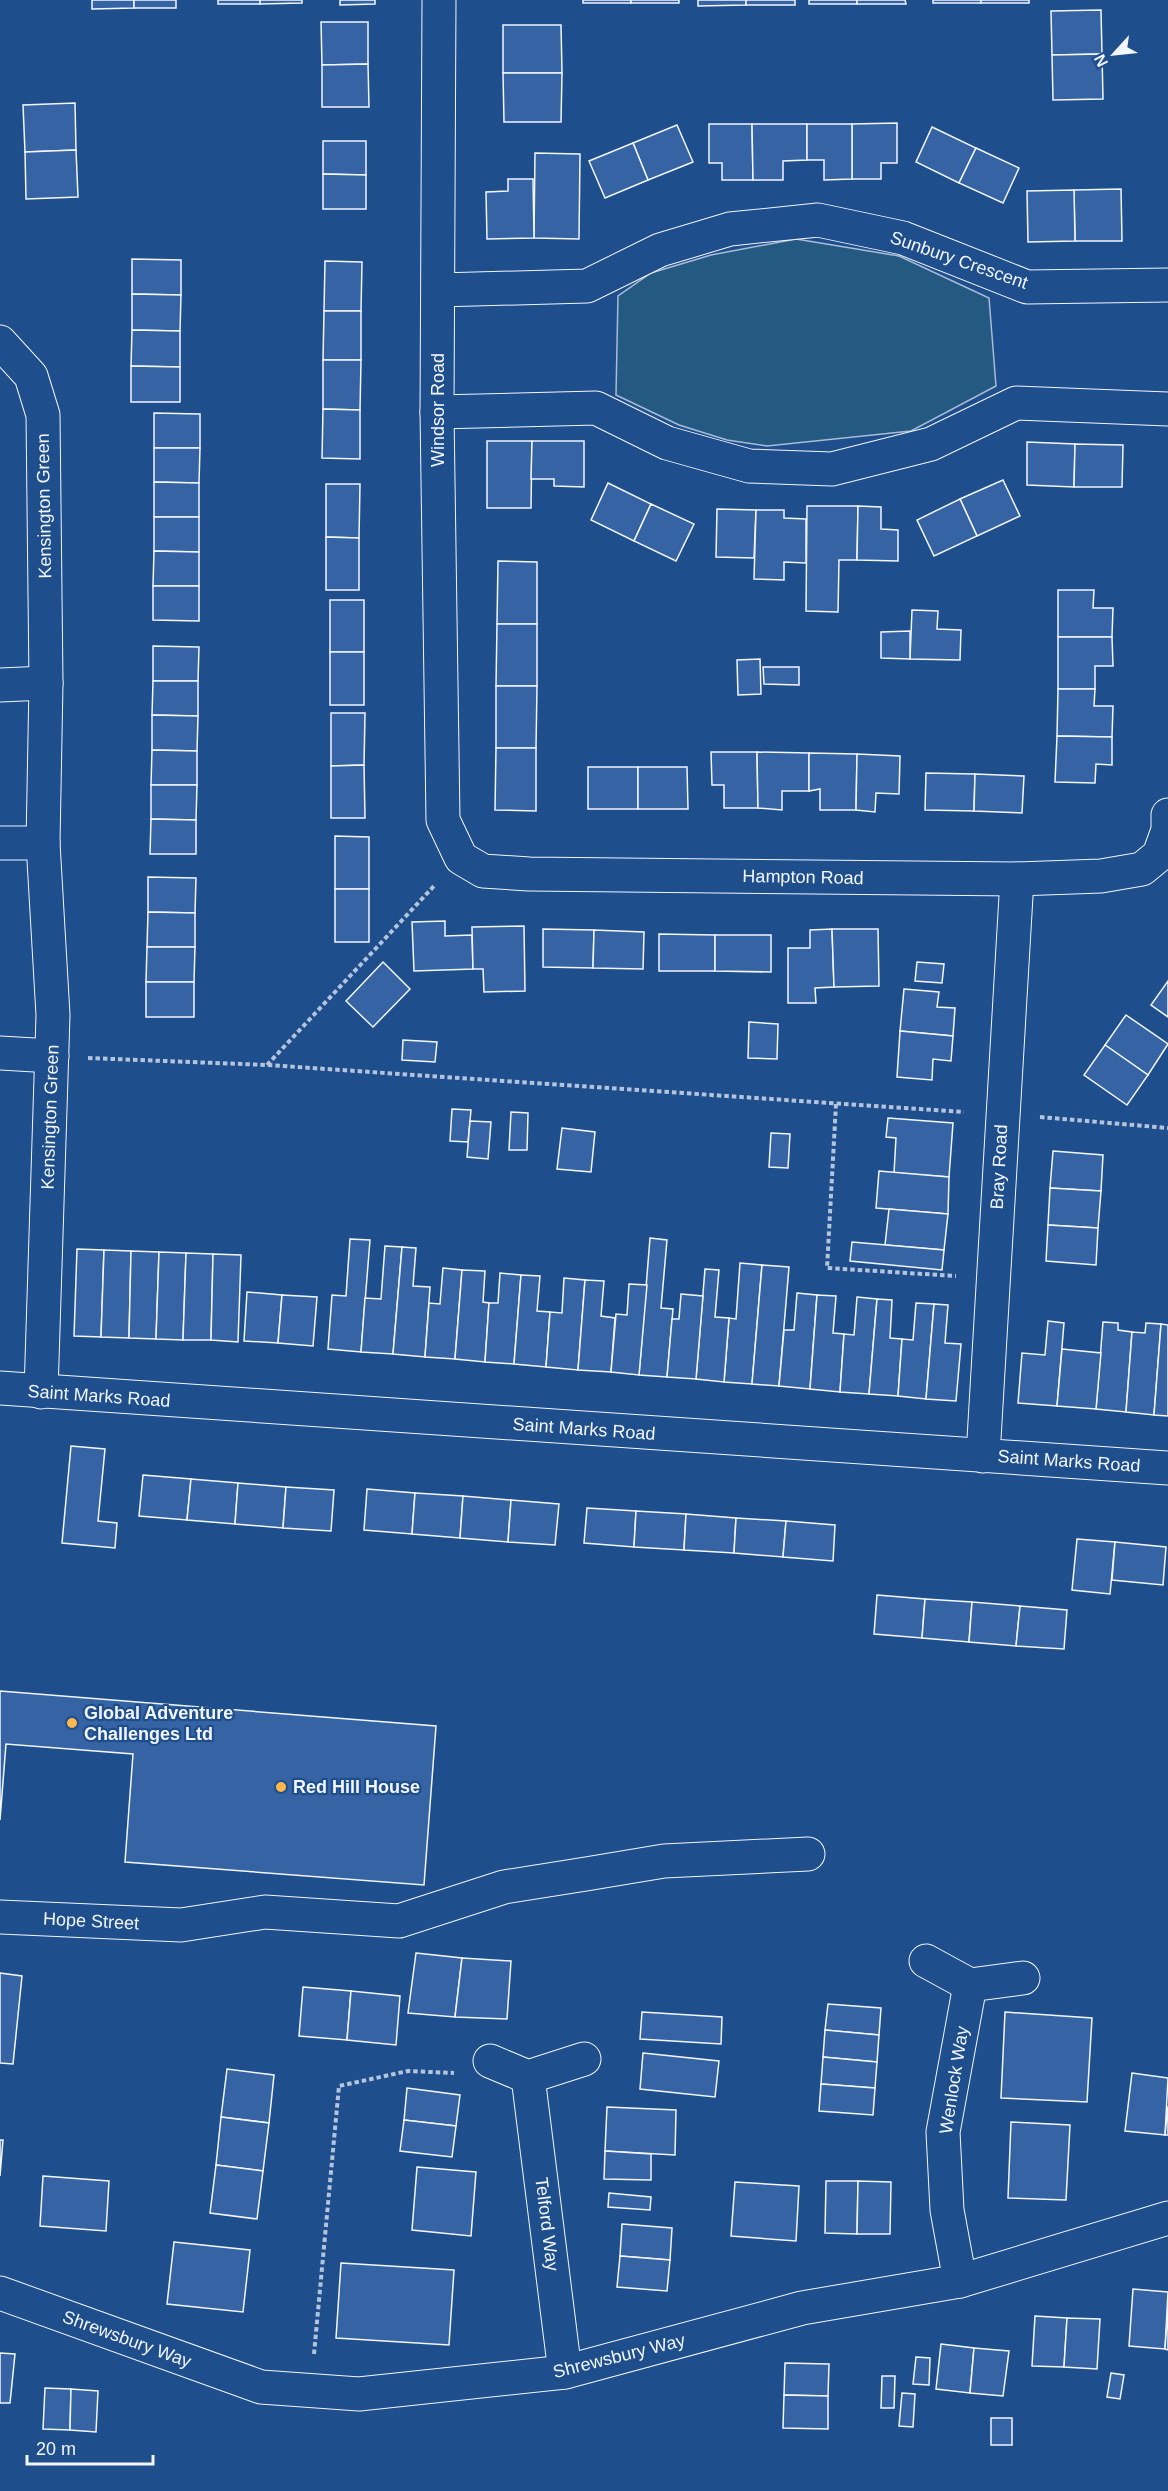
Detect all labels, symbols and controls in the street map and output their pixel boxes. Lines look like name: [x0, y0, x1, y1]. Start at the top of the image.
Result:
north arrow: [1084, 24, 1144, 84]
text: N: [1091, 52, 1111, 70]
street label: Sunbury Crescent: [888, 227, 1030, 293]
street label: Windsor Road: [428, 353, 448, 467]
street label: Kensington Green: [33, 433, 55, 579]
street label: Hampton Road: [742, 866, 864, 888]
street label: Kensington Green: [37, 1044, 63, 1190]
street label: Bray Road: [987, 1124, 1011, 1210]
street label: Saint Marks Road: [27, 1381, 171, 1411]
street label: Saint Marks Road: [512, 1414, 656, 1444]
street label: Saint Marks Road: [997, 1446, 1141, 1476]
place label: Global Adventure Challenges Ltd: [84, 1703, 233, 1744]
marker: Global Adventure Challenges Ltd: [65, 1716, 79, 1730]
place label: Red Hill House: [293, 1777, 420, 1797]
marker: Red Hill House: [274, 1780, 288, 1794]
street label: Hope Street: [43, 1908, 139, 1934]
street label: Wenlock Way: [936, 2025, 972, 2135]
street label: Telford Way: [531, 2176, 563, 2272]
street label: Shrewsbury Way: [60, 2306, 194, 2372]
street label: Shrewsbury Way: [551, 2330, 687, 2382]
scale bar: [27, 2428, 153, 2466]
text: 20 m: [36, 2439, 76, 2459]

